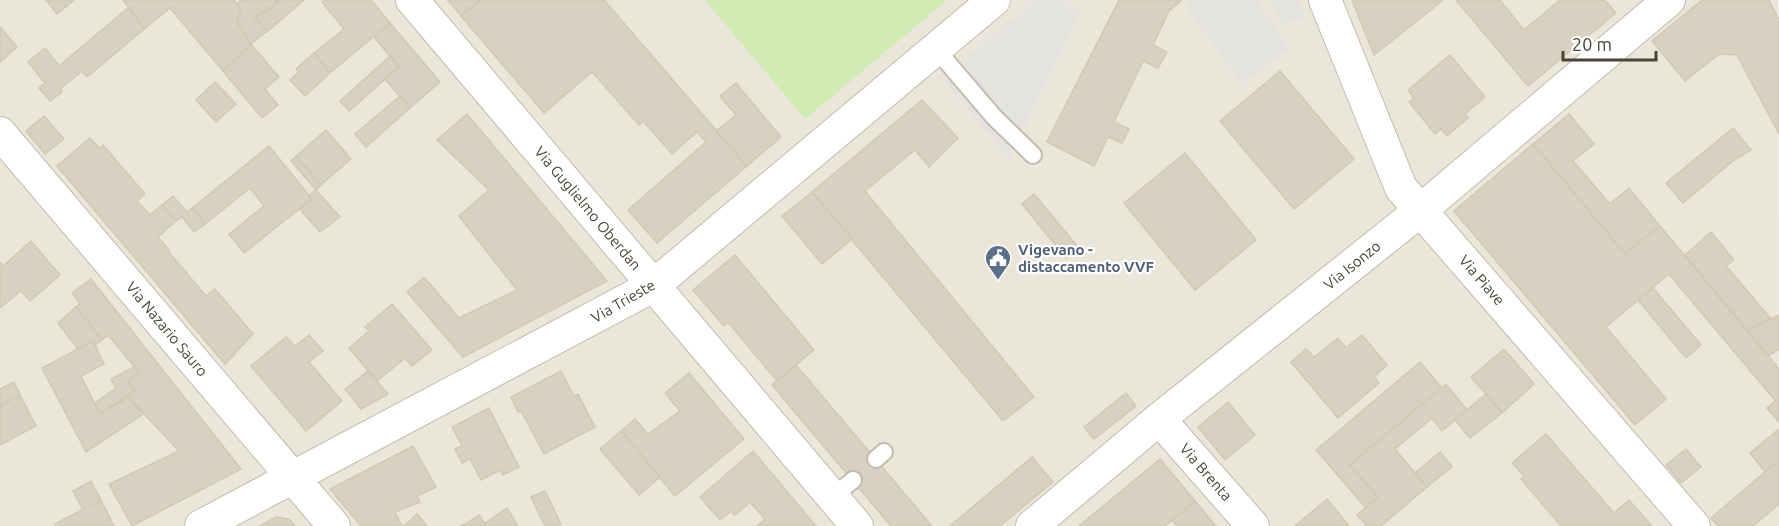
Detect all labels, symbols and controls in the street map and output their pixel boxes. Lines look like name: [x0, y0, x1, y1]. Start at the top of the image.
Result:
scale bar: [1563, 24, 1656, 62]
text: 20 m: [1572, 34, 1612, 54]
street label: Via Guglielmo Oberdan: [531, 143, 645, 273]
street label: Via Isonzo: [1320, 237, 1384, 293]
place label: Vigevano - distaccamento VVF: [1018, 241, 1154, 275]
public building icon: Vigevano - distaccamento VVF: [983, 243, 1013, 281]
street label: Via Piave: [1456, 252, 1508, 308]
street label: Via Trieste: [588, 276, 658, 326]
street label: Via Nazario Sauro: [123, 278, 211, 380]
street label: Via Brenta: [1176, 440, 1236, 504]

